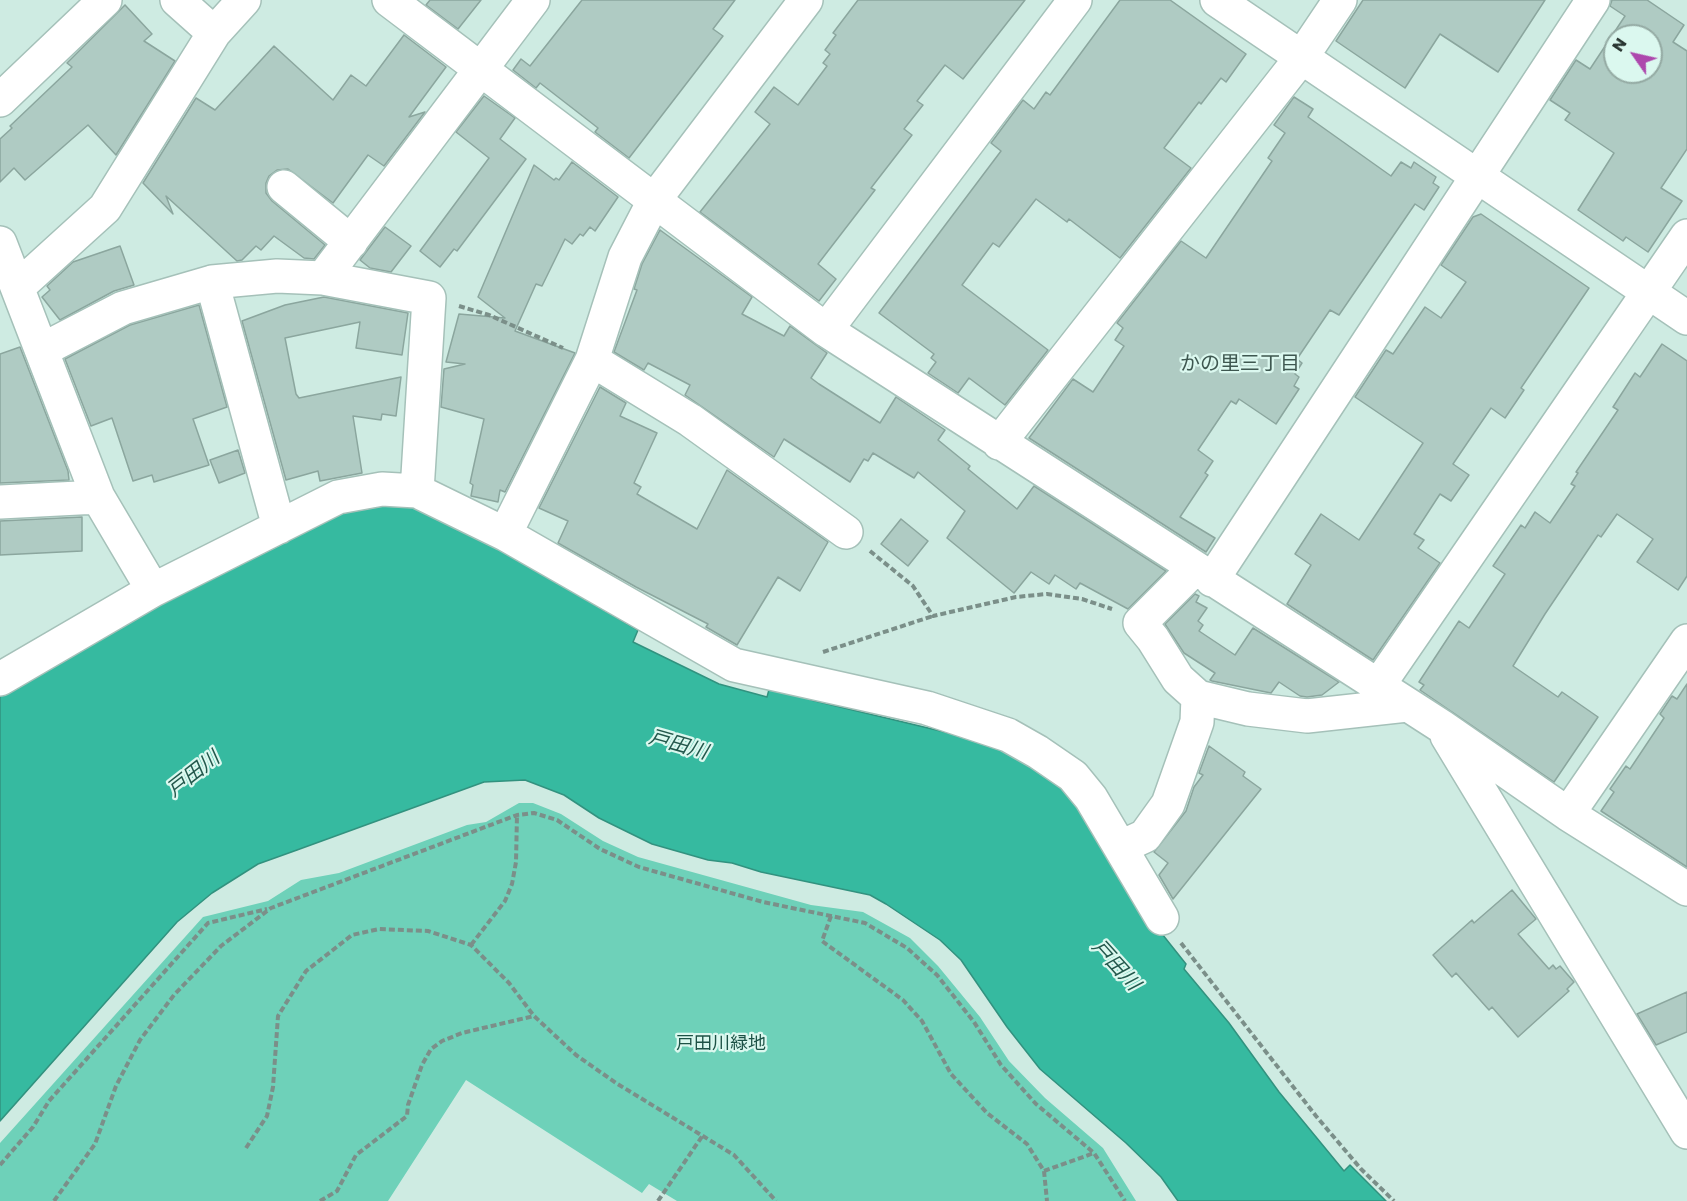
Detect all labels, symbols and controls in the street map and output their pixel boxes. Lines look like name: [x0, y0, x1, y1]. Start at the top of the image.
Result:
north arrow: [1603, 24, 1663, 84]
text: N: [1606, 33, 1632, 56]
district label: かの里三丁目: [1180, 353, 1300, 377]
water label: 戸田川: [646, 726, 710, 766]
water label: 戸田川: [163, 747, 225, 803]
water label: 戸田川: [1086, 936, 1144, 996]
park label: 戸田川緑地: [676, 1033, 766, 1055]

